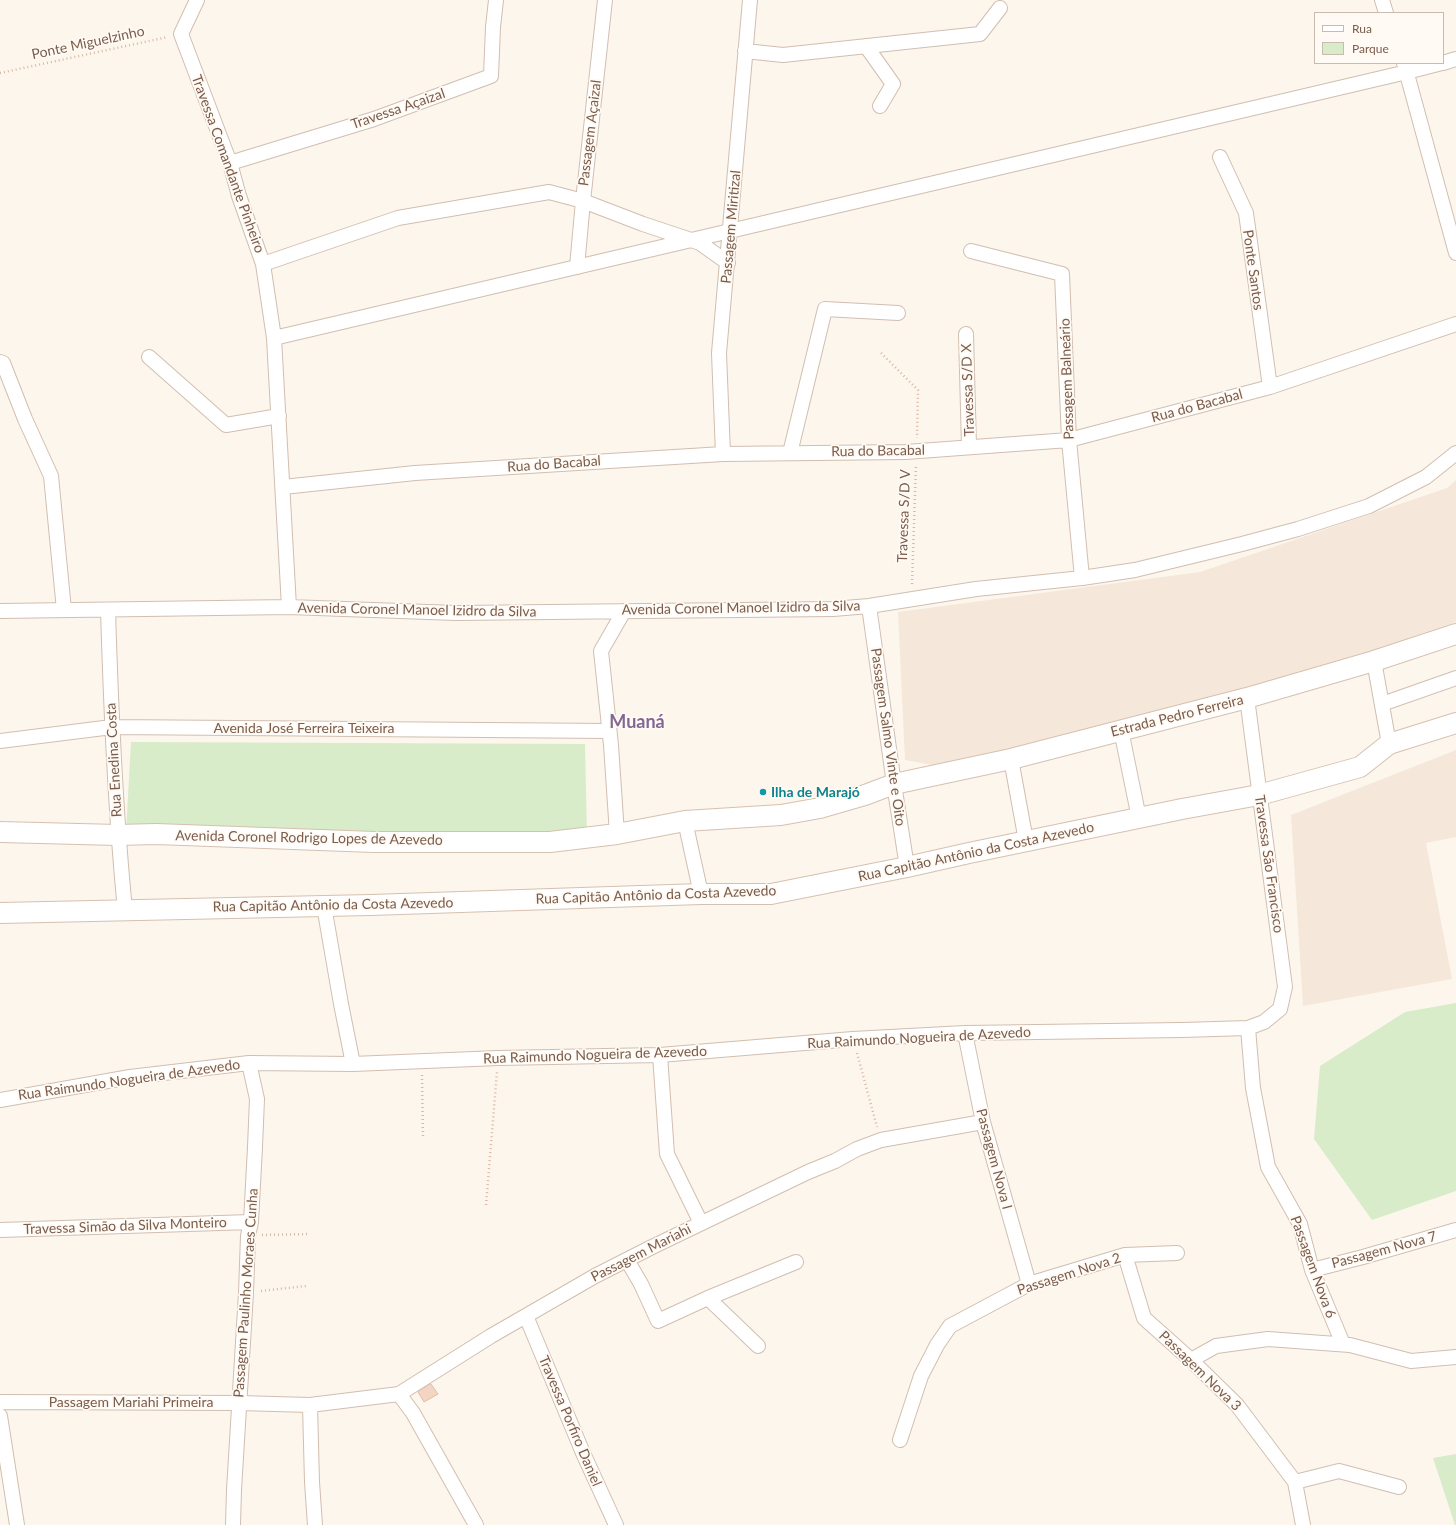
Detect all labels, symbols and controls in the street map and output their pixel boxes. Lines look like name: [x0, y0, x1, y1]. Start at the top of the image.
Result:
legend: [1314, 12, 1444, 64]
text: Rua: [1352, 21, 1372, 36]
street label: Ponte Miguelzinho: [30, 23, 146, 63]
text: Parque: [1352, 41, 1389, 56]
street label: Travessa Comandante Pinheiro: [188, 73, 268, 255]
street label: Passagem Açaizal: [575, 79, 605, 187]
street label: Travessa Açaizal: [349, 85, 447, 133]
street label: Passagem Miritizal: [718, 170, 744, 284]
street label: Ponte Santos: [1239, 229, 1267, 311]
street label: Passagem Balneário: [1056, 318, 1078, 440]
street label: Travessa S/D X: [958, 343, 978, 437]
street label: Rua do Bacabal: [1150, 386, 1244, 426]
street label: Rua do Bacabal: [831, 442, 925, 460]
street label: Rua do Bacabal: [507, 452, 601, 476]
street label: Travessa S/D V: [894, 469, 914, 563]
street label: Avenida Coronel Manoel Izidro da Silva: [621, 598, 861, 618]
street label: Avenida Coronel Manoel Izidro da Silva: [297, 600, 537, 620]
street label: Passagem Salmo Vinte e Oito: [867, 647, 909, 827]
street label: Estrada Pedro Ferreira: [1109, 691, 1245, 741]
street label: Rua Enedina Costa: [103, 702, 125, 818]
district label: Muaná: [609, 711, 665, 733]
street label: Avenida José Ferreira Teixeira: [213, 720, 395, 736]
place label: Ilha de Marajó: [771, 784, 860, 800]
marker: Ilha de Marajó: [758, 787, 768, 797]
street label: Travessa São Francisco: [1251, 794, 1287, 934]
street label: Rua Capitão Antônio da Costa Azevedo: [856, 819, 1096, 885]
street label: Avenida Coronel Rodrigo Lopes de Azevedo: [175, 827, 443, 849]
street label: Rua Capitão Antônio da Costa Azevedo: [535, 882, 777, 908]
street label: Rua Capitão Antônio da Costa Azevedo: [212, 894, 454, 916]
street label: Rua Raimundo Nogueira de Azevedo: [807, 1024, 1031, 1052]
street label: Rua Raimundo Nogueira de Azevedo: [483, 1043, 707, 1067]
street label: Rua Raimundo Nogueira de Azevedo: [17, 1056, 241, 1104]
street label: Passagem Nova I: [972, 1107, 1016, 1211]
street label: Passagem Paulinho Moraes Cunha: [230, 1188, 262, 1398]
street label: Passagem Nova 6: [1287, 1213, 1339, 1321]
street label: Travessa Simão da Silva Monteiro: [23, 1214, 227, 1238]
street label: Passagem Mariahi: [588, 1220, 694, 1286]
street label: Passagem Nova 7: [1330, 1228, 1438, 1272]
street label: Passagem Nova 2: [1015, 1249, 1123, 1299]
street label: Passagem Nova 3: [1155, 1328, 1245, 1414]
street label: Travessa Porfiro Daniel: [535, 1353, 605, 1489]
street label: Passagem Mariahi Primeira: [49, 1394, 213, 1410]

